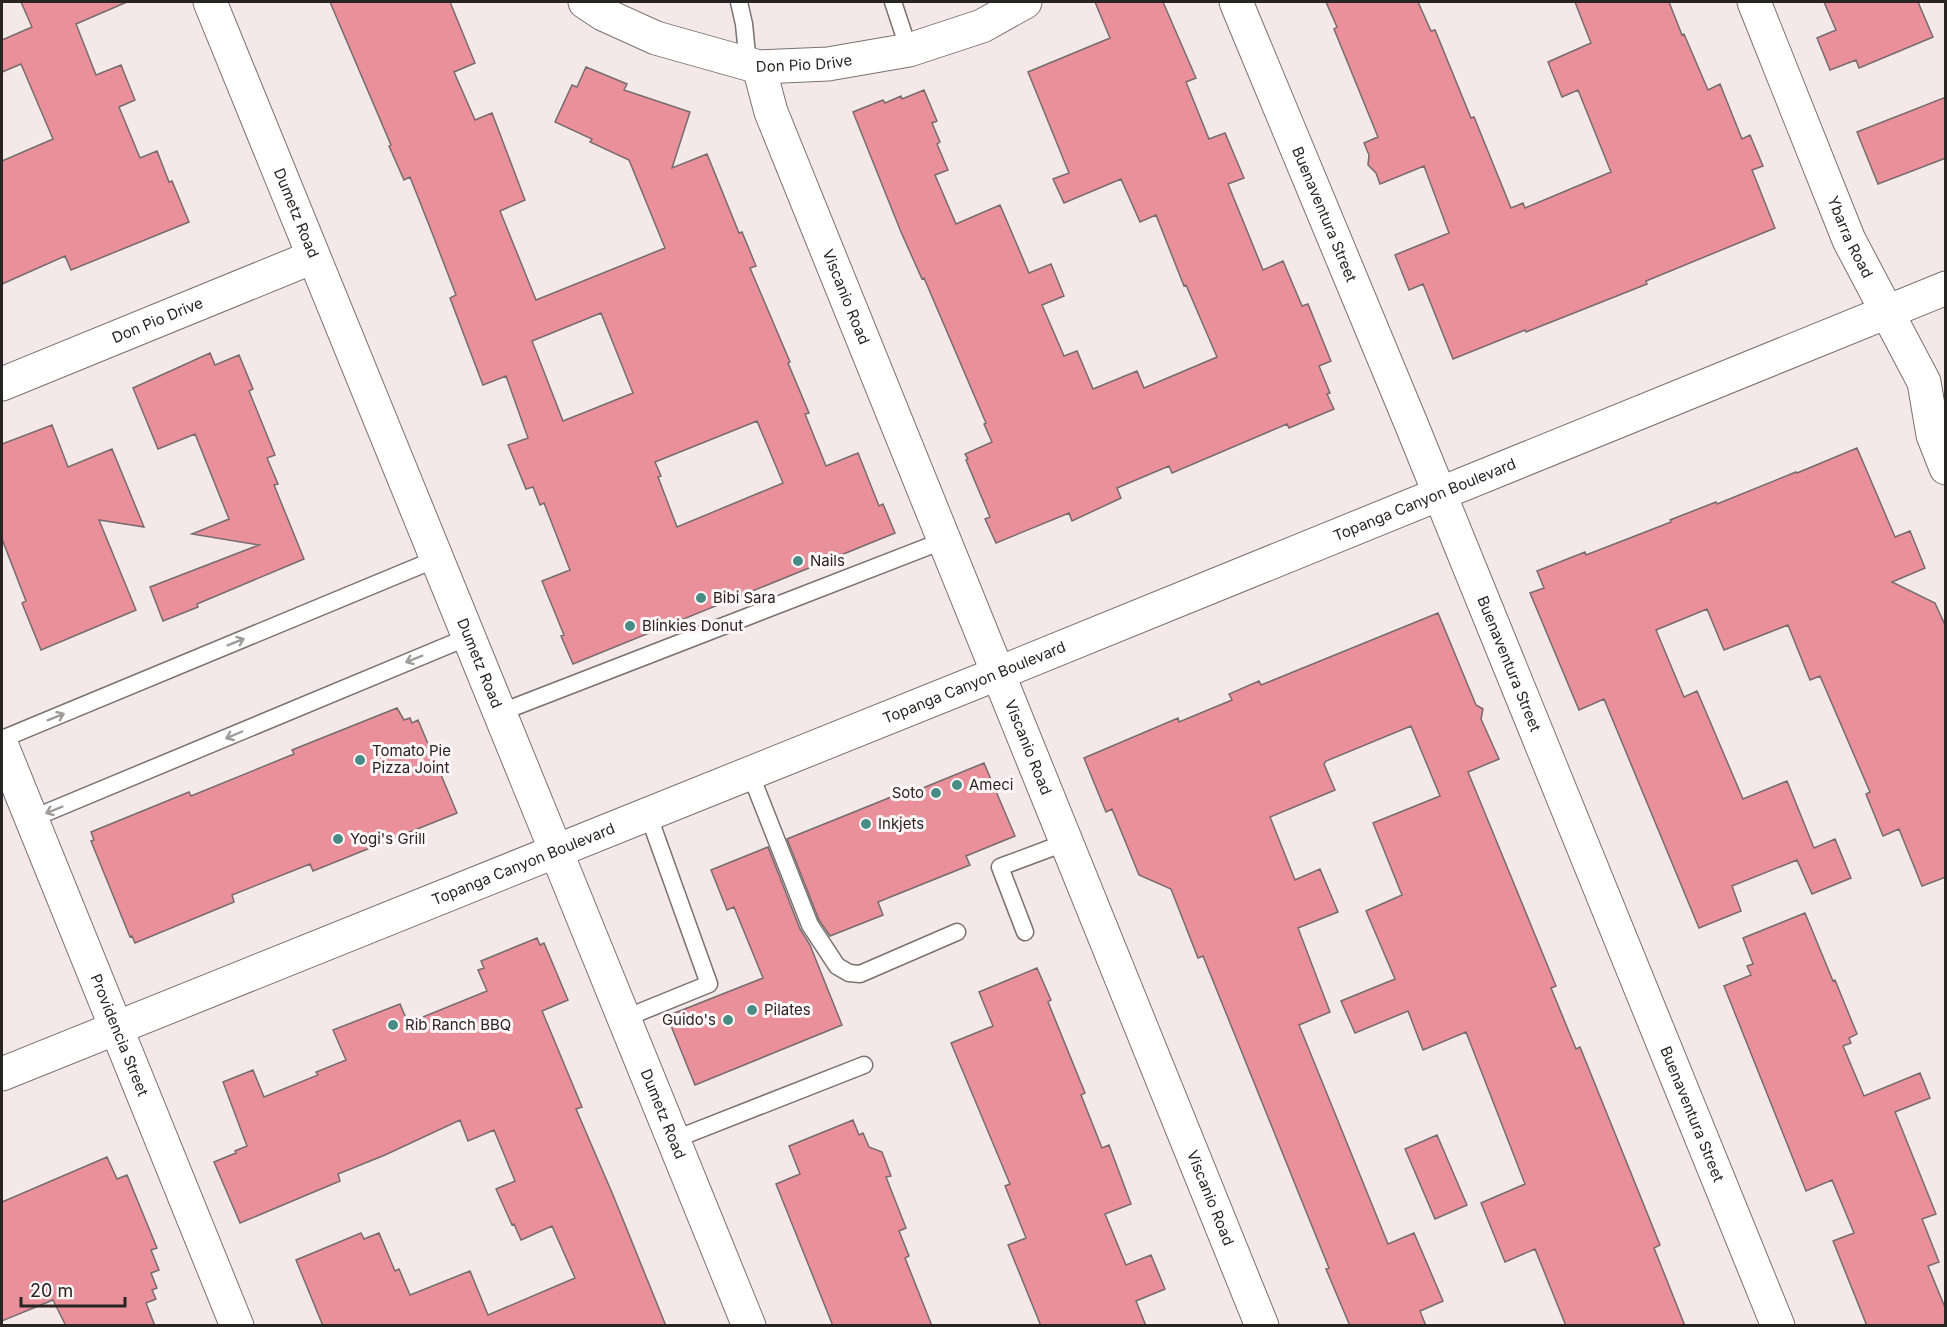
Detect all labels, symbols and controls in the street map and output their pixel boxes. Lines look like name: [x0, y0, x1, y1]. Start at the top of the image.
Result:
street label: Don Pio Drive: [755, 50, 854, 76]
street label: Buenaventura Street: [1288, 144, 1361, 285]
street label: Dumetz Road: [270, 165, 323, 261]
street label: Ybarra Road: [1823, 193, 1877, 281]
street label: Viscanio Road: [818, 246, 874, 347]
street label: Don Pio Drive: [109, 293, 206, 347]
street label: Topanga Canyon Boulevard: [1330, 454, 1519, 545]
place label: Nails: [810, 551, 845, 570]
marker: Nails: [791, 554, 805, 568]
place label: Bibi Sara: [713, 588, 776, 607]
marker: Bibi Sara: [694, 591, 708, 605]
street label: Buenaventura Street: [1473, 593, 1545, 735]
street label: Dumetz Road: [453, 615, 507, 711]
place label: Blinkies Donut: [642, 616, 743, 635]
marker: Blinkies Donut: [623, 619, 637, 633]
one-way arrow: [226, 636, 245, 647]
street label: Topanga Canyon Boulevard: [880, 637, 1068, 728]
one-way arrow: [405, 654, 423, 665]
street label: Viscanio Road: [1001, 697, 1056, 798]
one-way arrow: [46, 711, 64, 722]
one-way arrow: [225, 730, 243, 741]
place label: Tomato Pie Pizza Joint: [372, 741, 451, 777]
marker: Tomato Pie Pizza Joint: [353, 753, 367, 767]
place label: Ameci: [969, 775, 1013, 794]
marker: Ameci: [950, 778, 964, 792]
place label: Soto: [892, 783, 924, 802]
marker: Soto: [929, 786, 943, 800]
one-way arrow: [45, 805, 64, 816]
place label: Inkjets: [878, 814, 924, 833]
marker: Inkjets: [859, 817, 873, 831]
street label: Topanga Canyon Boulevard: [429, 819, 617, 909]
place label: Yogi's Grill: [350, 829, 425, 848]
marker: Yogi's Grill: [331, 832, 345, 846]
street label: Providencia Street: [86, 971, 153, 1099]
place label: Pilates: [764, 1000, 811, 1019]
marker: Pilates: [745, 1003, 759, 1017]
place label: Guido's: [662, 1010, 716, 1029]
marker: Guido's: [721, 1013, 735, 1027]
place label: Rib Ranch BBQ: [405, 1015, 511, 1034]
marker: Rib Ranch BBQ: [386, 1018, 400, 1032]
street label: Buenaventura Street: [1656, 1043, 1728, 1185]
street label: Dumetz Road: [637, 1066, 690, 1162]
street label: Viscanio Road: [1183, 1147, 1238, 1248]
scale bar: [21, 1270, 124, 1308]
text: 20 m: [30, 1280, 73, 1301]

